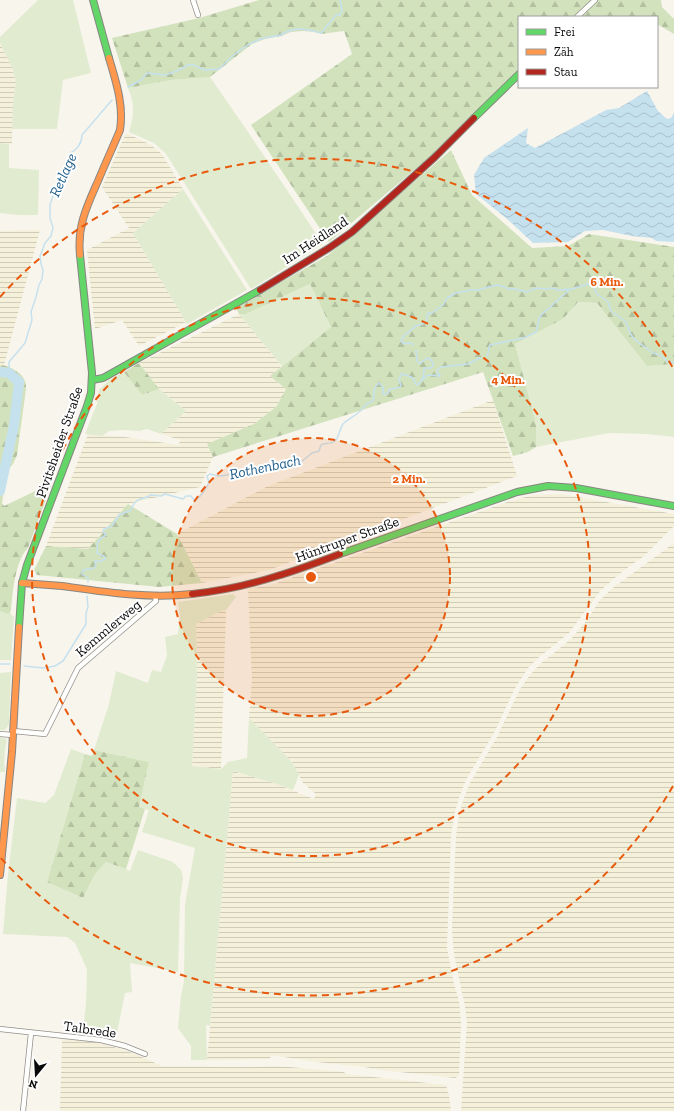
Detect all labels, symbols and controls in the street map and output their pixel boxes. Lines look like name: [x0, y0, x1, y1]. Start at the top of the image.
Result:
legend: [518, 16, 658, 88]
text: Frei: [554, 25, 575, 39]
text: Zäh: [554, 45, 574, 59]
text: Stau: [554, 65, 578, 79]
water label: Retlage: [45, 150, 81, 200]
street label: Im Heidland: [279, 213, 351, 268]
text: 6 Min.: [591, 275, 624, 289]
text: 4 Min.: [491, 373, 525, 387]
street label: Pivitsheider Straße: [32, 384, 87, 500]
water label: Rothenbach: [228, 451, 303, 483]
text: 2 Min.: [393, 472, 426, 486]
street label: Hüntruper Straße: [293, 513, 402, 566]
centre of rings: [304, 570, 318, 584]
street label: Kemmlerweg: [72, 596, 145, 661]
street label: Talbrede: [63, 1017, 118, 1042]
north arrow: [16, 1055, 56, 1095]
text: N: [26, 1076, 39, 1092]

